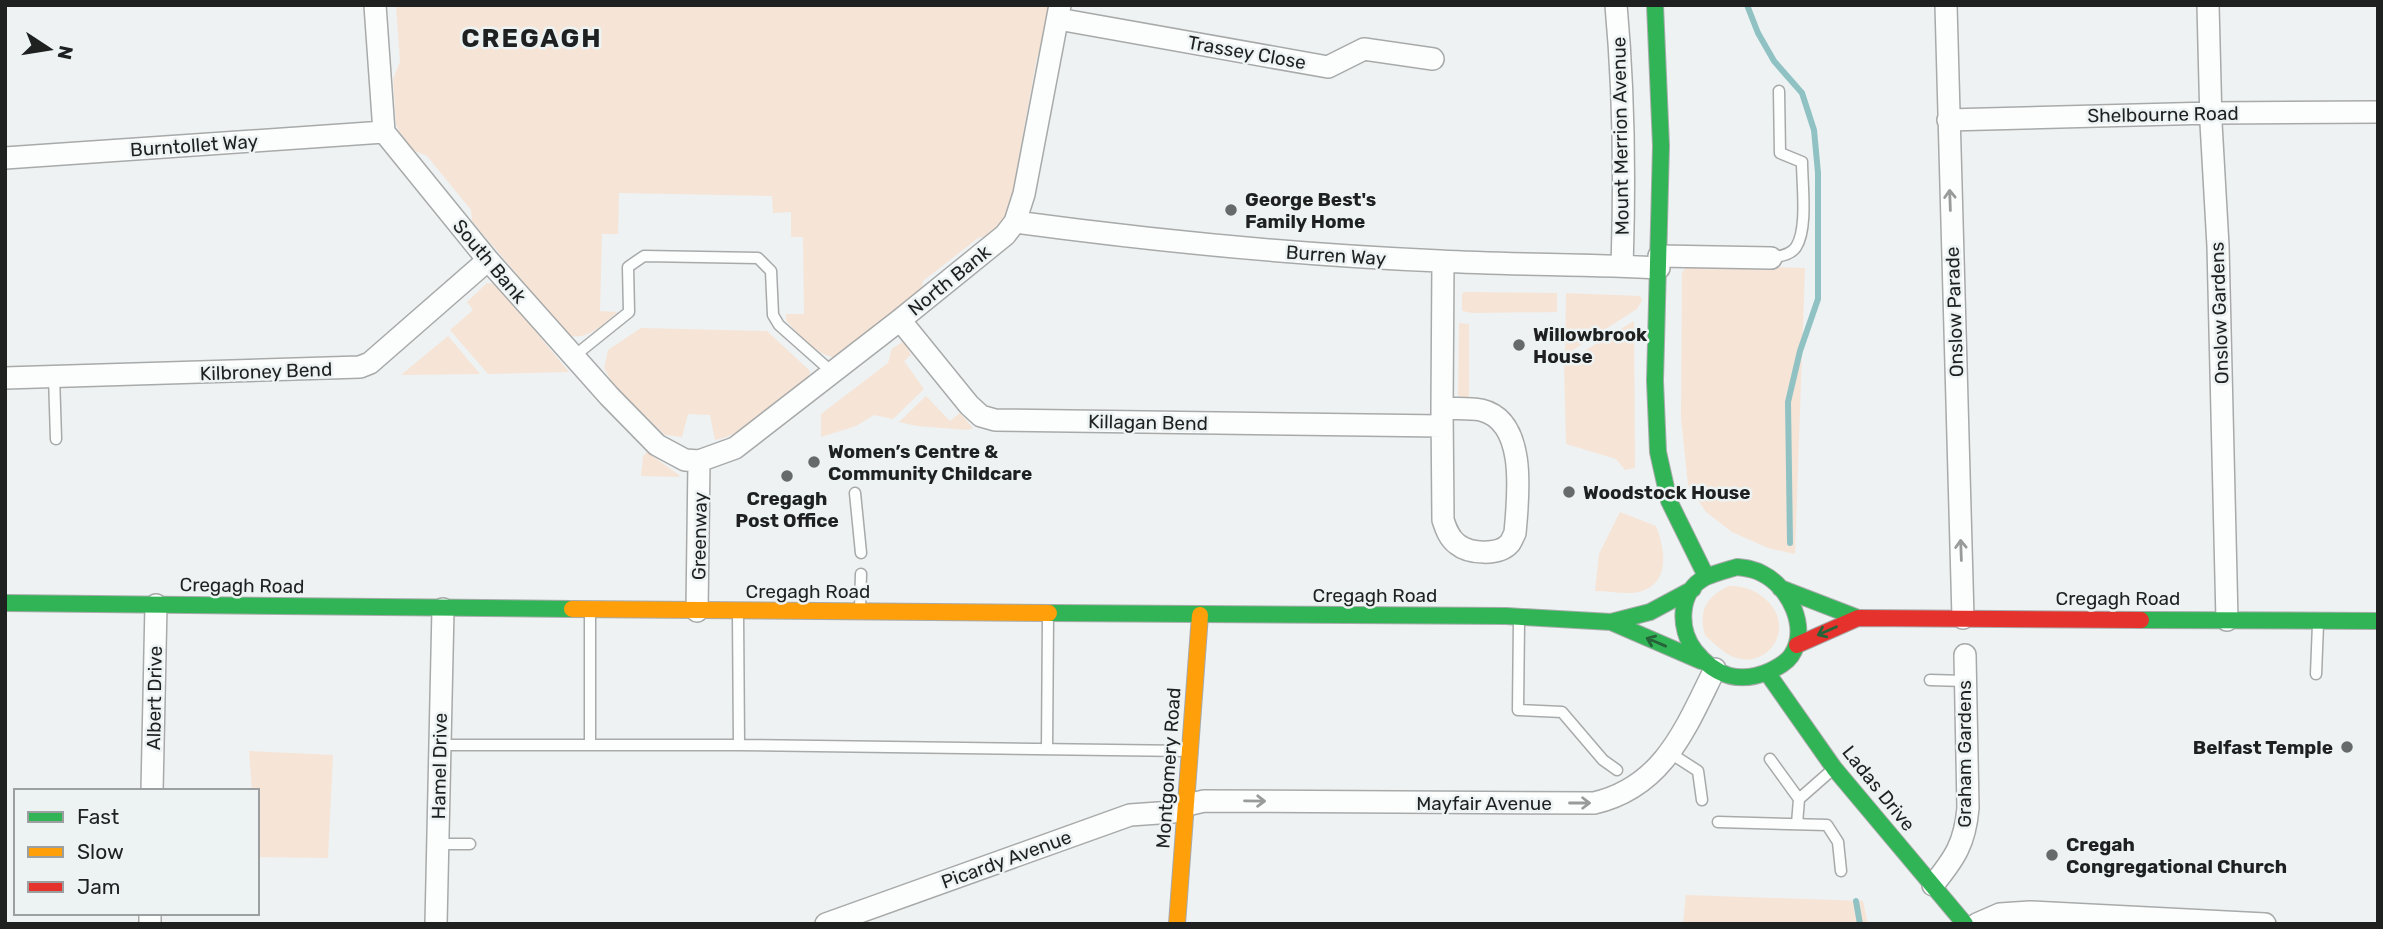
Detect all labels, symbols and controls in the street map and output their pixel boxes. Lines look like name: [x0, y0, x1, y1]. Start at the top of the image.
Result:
north arrow: [14, 14, 84, 84]
district label: CREGAGH: [461, 23, 603, 54]
street label: Trassey Close: [1186, 31, 1308, 74]
street label: Mount Merrion Avenue: [1607, 36, 1634, 236]
text: N: [52, 43, 78, 62]
street label: Shelbourne Road: [2087, 102, 2239, 127]
street label: Burntollet Way: [129, 130, 259, 161]
place label: George Best's Family Home: [1245, 188, 1376, 233]
one-way arrow: [1944, 189, 1957, 212]
marker: George Best's Family Home: [1223, 202, 1239, 218]
street label: South Bank: [448, 215, 531, 308]
street label: North Bank: [903, 240, 995, 321]
street label: Burren Way: [1285, 241, 1387, 270]
street label: Onslow Gardens: [2206, 241, 2233, 385]
street label: Onslow Parade: [1941, 246, 1968, 378]
place label: Willowbrook House: [1533, 323, 1647, 368]
marker: Willowbrook House: [1511, 337, 1527, 353]
street label: Kilbroney Bend: [199, 358, 333, 385]
street label: Killagan Bend: [1088, 410, 1208, 435]
place label: Women’s Centre & Community Childcare: [828, 440, 1032, 485]
marker: Women’s Centre & Community Childcare: [806, 454, 822, 470]
marker: Cregagh Post Office: [779, 468, 795, 484]
place label: Woodstock House: [1583, 481, 1751, 504]
marker: Woodstock House: [1561, 484, 1577, 500]
place label: Cregagh Post Office: [735, 487, 839, 532]
street label: Greenway: [687, 492, 712, 580]
one-way arrow: [1955, 538, 1968, 561]
street label: Cregagh Road: [179, 573, 305, 598]
street label: Cregagh Road: [746, 580, 870, 603]
street label: Cregagh Road: [1313, 584, 1437, 607]
street label: Cregagh Road: [2056, 587, 2180, 610]
one-way arrow: [1817, 624, 1838, 638]
one-way arrow: [1646, 635, 1667, 648]
street label: Albert Drive: [142, 646, 167, 750]
street label: Graham Gardens: [1953, 680, 1976, 828]
street label: Montgomery Road: [1151, 687, 1186, 849]
street label: Hamel Drive: [427, 713, 452, 819]
place label: Belfast Temple: [2193, 736, 2333, 759]
marker: Belfast Temple: [2339, 739, 2355, 755]
street label: Ladas Drive: [1837, 741, 1920, 836]
legend: [14, 789, 259, 915]
street label: Mayfair Avenue: [1416, 792, 1552, 815]
one-way arrow: [1243, 794, 1266, 808]
one-way arrow: [1568, 796, 1591, 810]
text: Fast: [77, 804, 119, 829]
street label: Picardy Avenue: [938, 825, 1074, 894]
place label: Cregah Congregational Church: [2066, 833, 2287, 878]
text: Slow: [77, 839, 124, 864]
marker: Cregah Congregational Church: [2044, 847, 2060, 863]
text: Jam: [77, 874, 121, 899]

